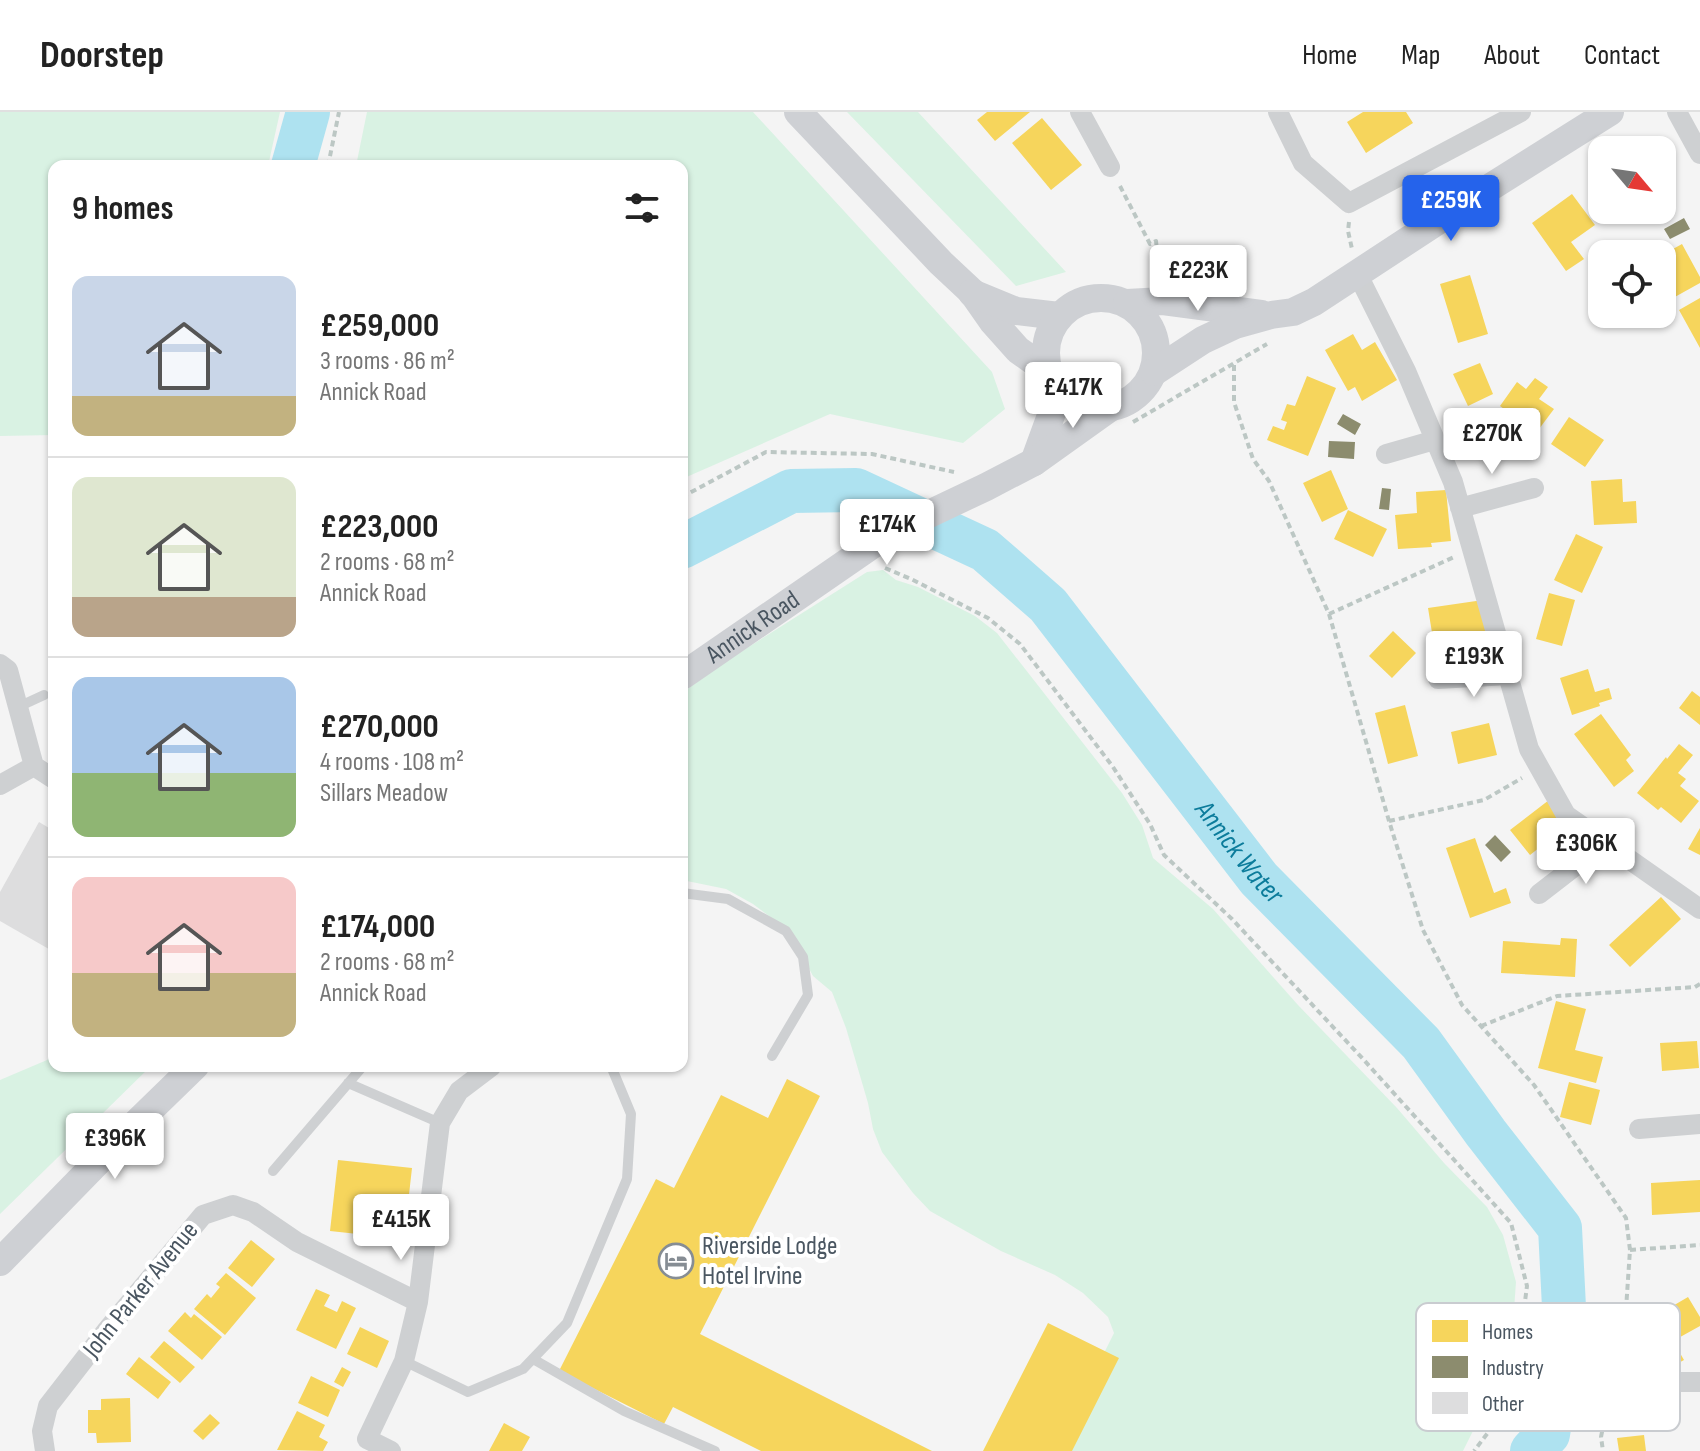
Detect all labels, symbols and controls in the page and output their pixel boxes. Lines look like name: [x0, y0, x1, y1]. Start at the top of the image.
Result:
text: Doorstep: [40, 33, 164, 78]
text: Home: [1302, 39, 1357, 72]
text: Map: [1401, 39, 1440, 72]
text: About: [1484, 39, 1540, 72]
text: Contact: [1584, 39, 1660, 72]
north arrow: [1588, 136, 1676, 224]
map controls: [1588, 136, 1676, 328]
pin: £259K: [1395, 175, 1507, 243]
text: £259K: [1420, 185, 1482, 216]
icon: filters: [620, 186, 664, 230]
text: 9 homes: [72, 188, 173, 229]
button: locate: [1588, 240, 1676, 328]
pin: £223K: [1142, 245, 1254, 313]
text: £223K: [1168, 255, 1228, 286]
text: £259,000: [320, 305, 439, 346]
icon: home: [136, 308, 232, 404]
text: 3 rooms · 86 m²: [320, 346, 455, 377]
pin: £417K: [1017, 362, 1129, 430]
text: £417K: [1043, 372, 1103, 403]
text: Annick Road: [320, 377, 427, 408]
pin: £270K: [1436, 408, 1548, 476]
text: £270K: [1461, 418, 1523, 449]
pin: £174K: [831, 499, 943, 567]
text: £223,000: [320, 506, 438, 547]
icon: home: [136, 509, 232, 605]
text: £174K: [858, 509, 916, 540]
text: 2 rooms · 68 m²: [320, 547, 455, 578]
text: Annick Road: [320, 578, 427, 609]
street label: Annick Road: [699, 584, 805, 671]
pin: £193K: [1418, 631, 1530, 699]
text: £193K: [1444, 641, 1504, 672]
text: £270,000: [320, 706, 439, 747]
icon: home: [136, 709, 232, 805]
text: 4 rooms · 108 m²: [320, 747, 464, 778]
text: Sillars Meadow: [320, 778, 448, 809]
water label: Annick Water: [1188, 793, 1291, 911]
pin: £306K: [1530, 818, 1642, 886]
text: £306K: [1555, 828, 1617, 859]
text: £174,000: [320, 906, 435, 947]
icon: home: [136, 909, 232, 1005]
text: 2 rooms · 68 m²: [320, 947, 455, 978]
text: Annick Road: [320, 978, 427, 1009]
pin: £396K: [59, 1113, 171, 1181]
text: £396K: [84, 1123, 146, 1154]
pin: £415K: [345, 1194, 457, 1262]
text: £415K: [371, 1204, 431, 1235]
street label: John Parker Avenue: [76, 1216, 205, 1365]
place label: Riverside Lodge Hotel Irvine: [702, 1231, 838, 1292]
hotel icon: Riverside Lodge Hotel Irvine: [657, 1242, 695, 1280]
legend: [1416, 1303, 1680, 1431]
text: Homes: [1482, 1319, 1533, 1346]
text: Industry: [1482, 1355, 1544, 1382]
text: Other: [1482, 1391, 1524, 1418]

